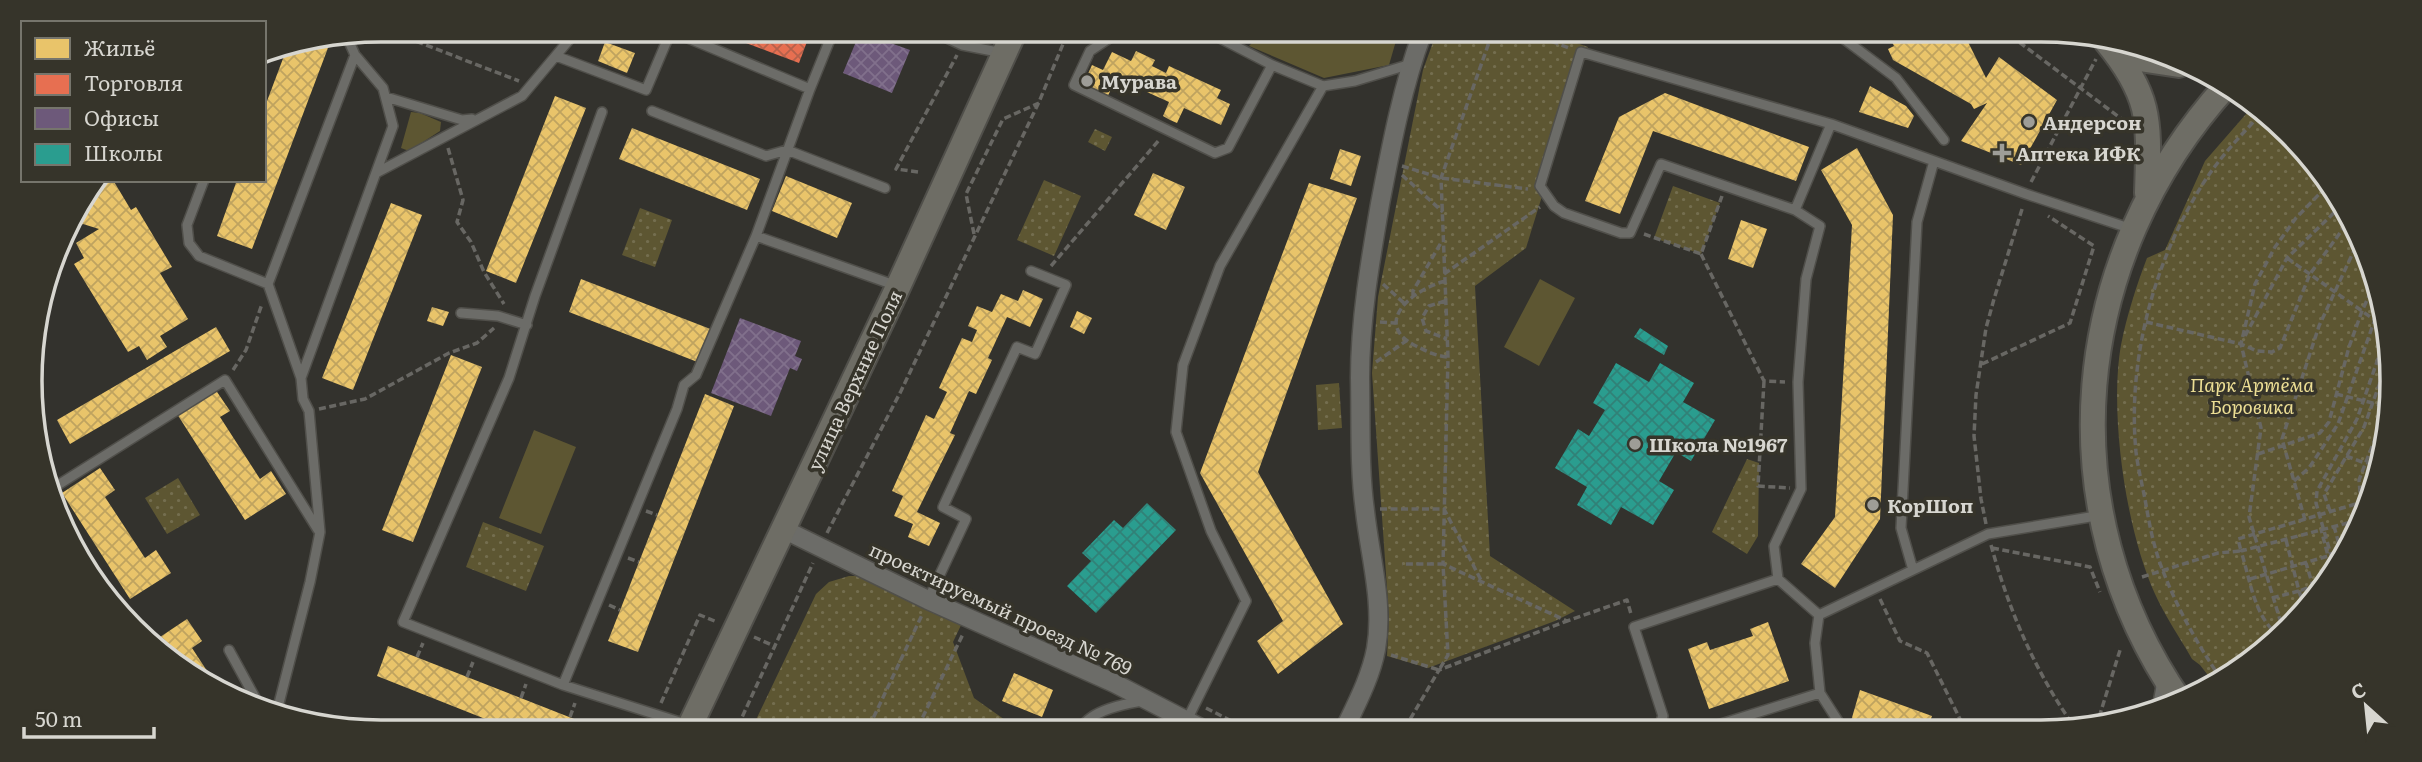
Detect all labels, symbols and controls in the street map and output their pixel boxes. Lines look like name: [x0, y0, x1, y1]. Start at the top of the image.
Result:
legend: [21, 21, 266, 182]
text: Жильё: [84, 31, 155, 62]
text: Торговля: [84, 66, 183, 97]
place label: Мурава: [1101, 67, 1177, 95]
marker: Мурава: [1079, 73, 1095, 89]
text: Офисы: [84, 101, 159, 132]
place label: Андерсон: [2043, 108, 2141, 136]
marker: Андерсон: [2021, 114, 2037, 130]
text: Школы: [84, 136, 163, 167]
place label: Аптека ИФК: [2016, 139, 2141, 167]
marker: Аптека ИФК: [1994, 145, 2010, 161]
street label: улица Верхние Поля: [800, 285, 908, 475]
park label: Парк Артёма Боровика: [2190, 370, 2314, 420]
place label: Школа №1967: [1649, 430, 1788, 458]
marker: Школа №1967: [1627, 436, 1643, 452]
place label: КорШоп: [1887, 491, 1973, 519]
marker: КорШоп: [1865, 497, 1881, 513]
street label: проектируемый проезд № 769: [865, 535, 1137, 681]
north arrow: [2331, 671, 2401, 741]
text: С: [2345, 674, 2370, 706]
scale bar: [24, 696, 154, 740]
text: 50 m: [35, 702, 82, 733]

